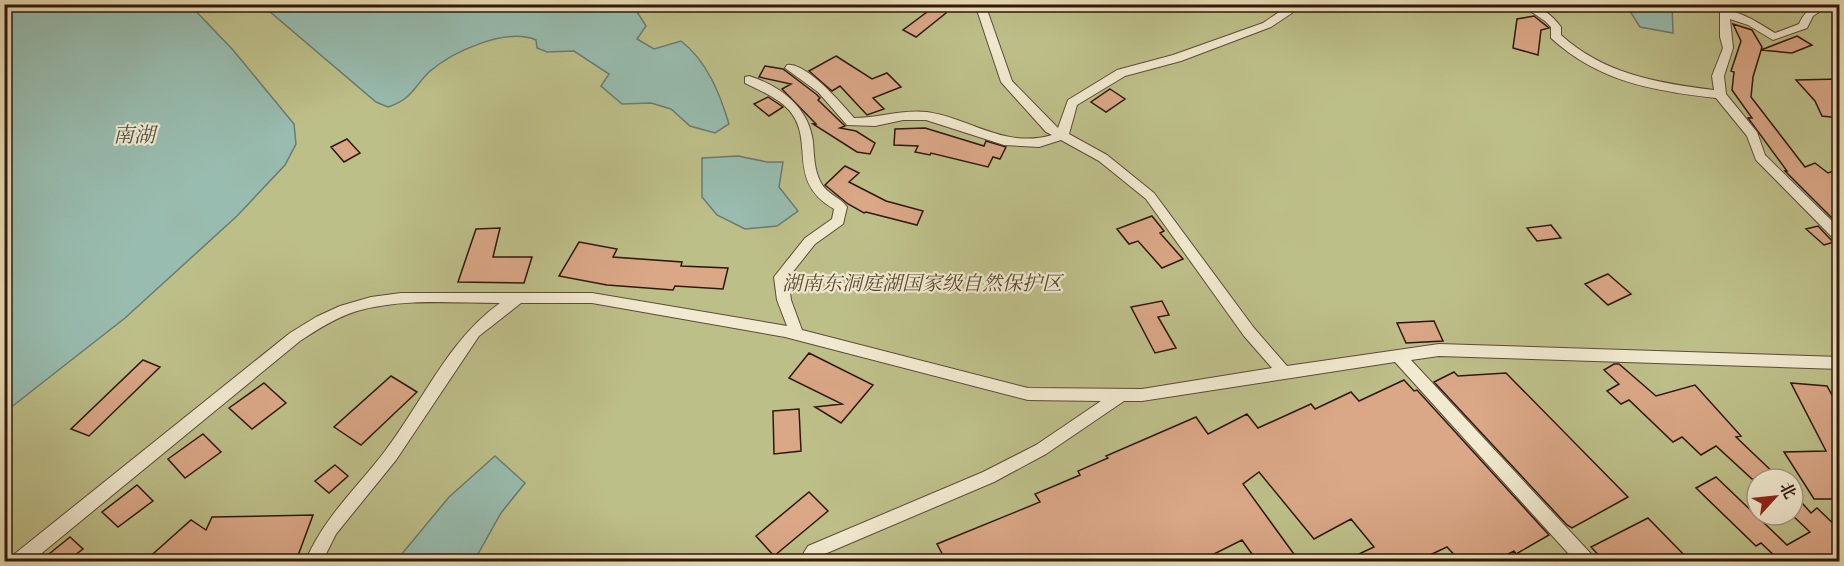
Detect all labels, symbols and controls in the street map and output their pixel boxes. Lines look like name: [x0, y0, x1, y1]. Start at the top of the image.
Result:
water label: 南湖: [113, 123, 159, 147]
park label: 湖南东洞庭湖国家级自然保护区: [782, 272, 1065, 295]
north arrow: [1745, 467, 1805, 527]
text: 北: [1776, 479, 1800, 502]

